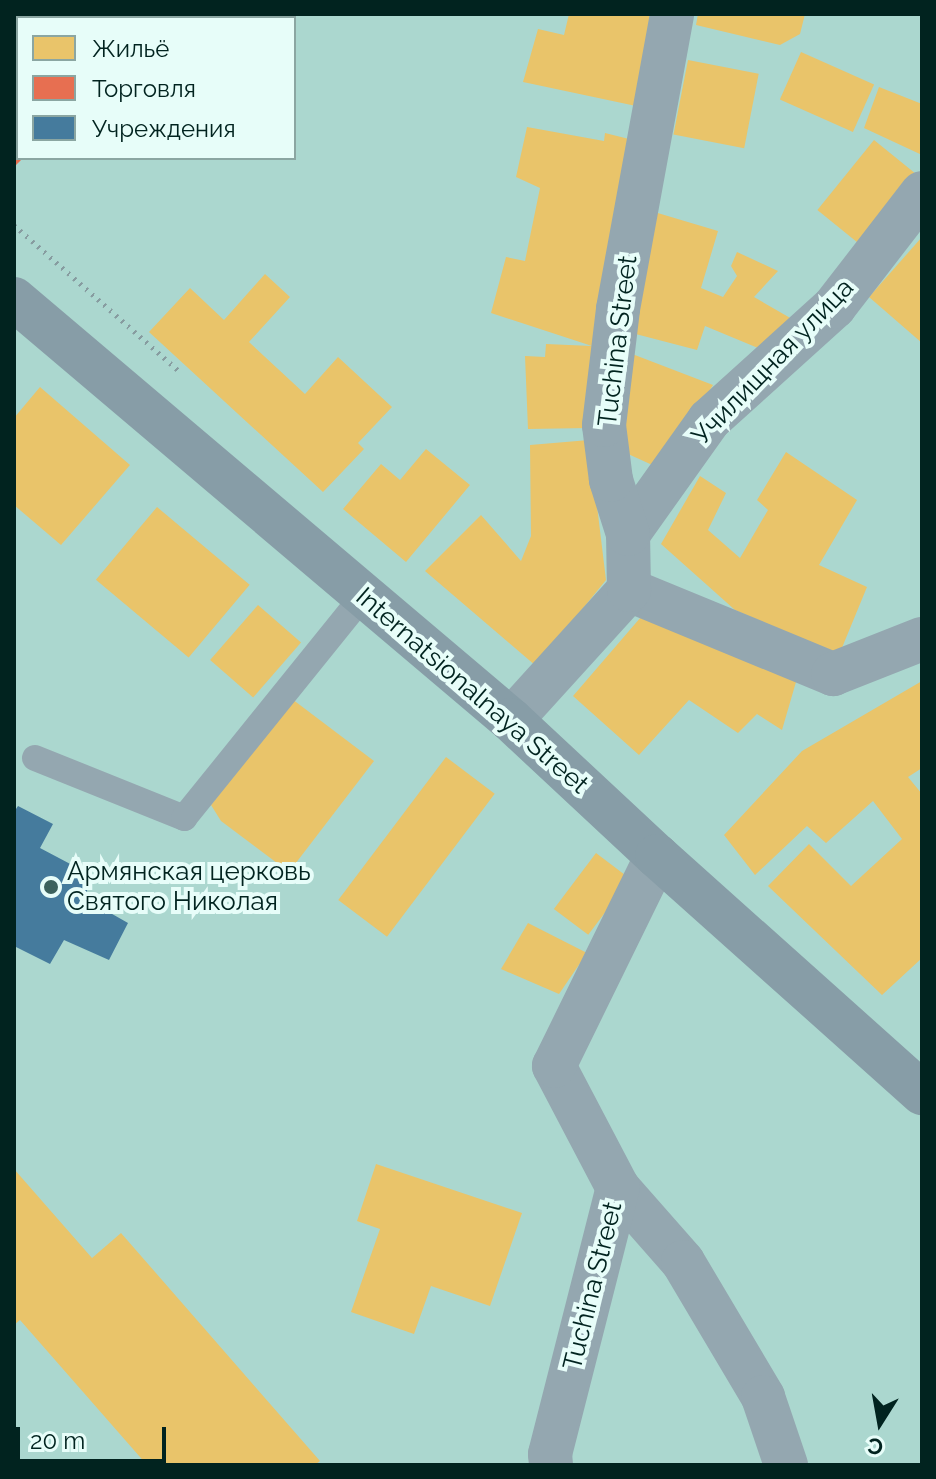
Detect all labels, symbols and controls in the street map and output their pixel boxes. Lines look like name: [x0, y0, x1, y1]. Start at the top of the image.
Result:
legend: [16, 16, 296, 160]
text: Жильё: [92, 34, 169, 63]
text: Торговля: [92, 74, 196, 103]
text: Учреждения: [92, 114, 236, 143]
street label: Tuchina Street: [592, 254, 644, 428]
street label: Училищная улица: [686, 272, 860, 452]
street label: Internatsionalnaya Street: [349, 582, 595, 800]
place label: Армянская церковь Святого Николая: [67, 856, 311, 918]
marker: Армянская церковь Святого Николая: [42, 878, 60, 896]
street label: Tuchina Street: [557, 1199, 629, 1373]
north arrow: [840, 1383, 920, 1463]
scale bar: [20, 1411, 170, 1461]
text: 20 m: [30, 1426, 85, 1455]
text: С: [866, 1432, 885, 1461]

